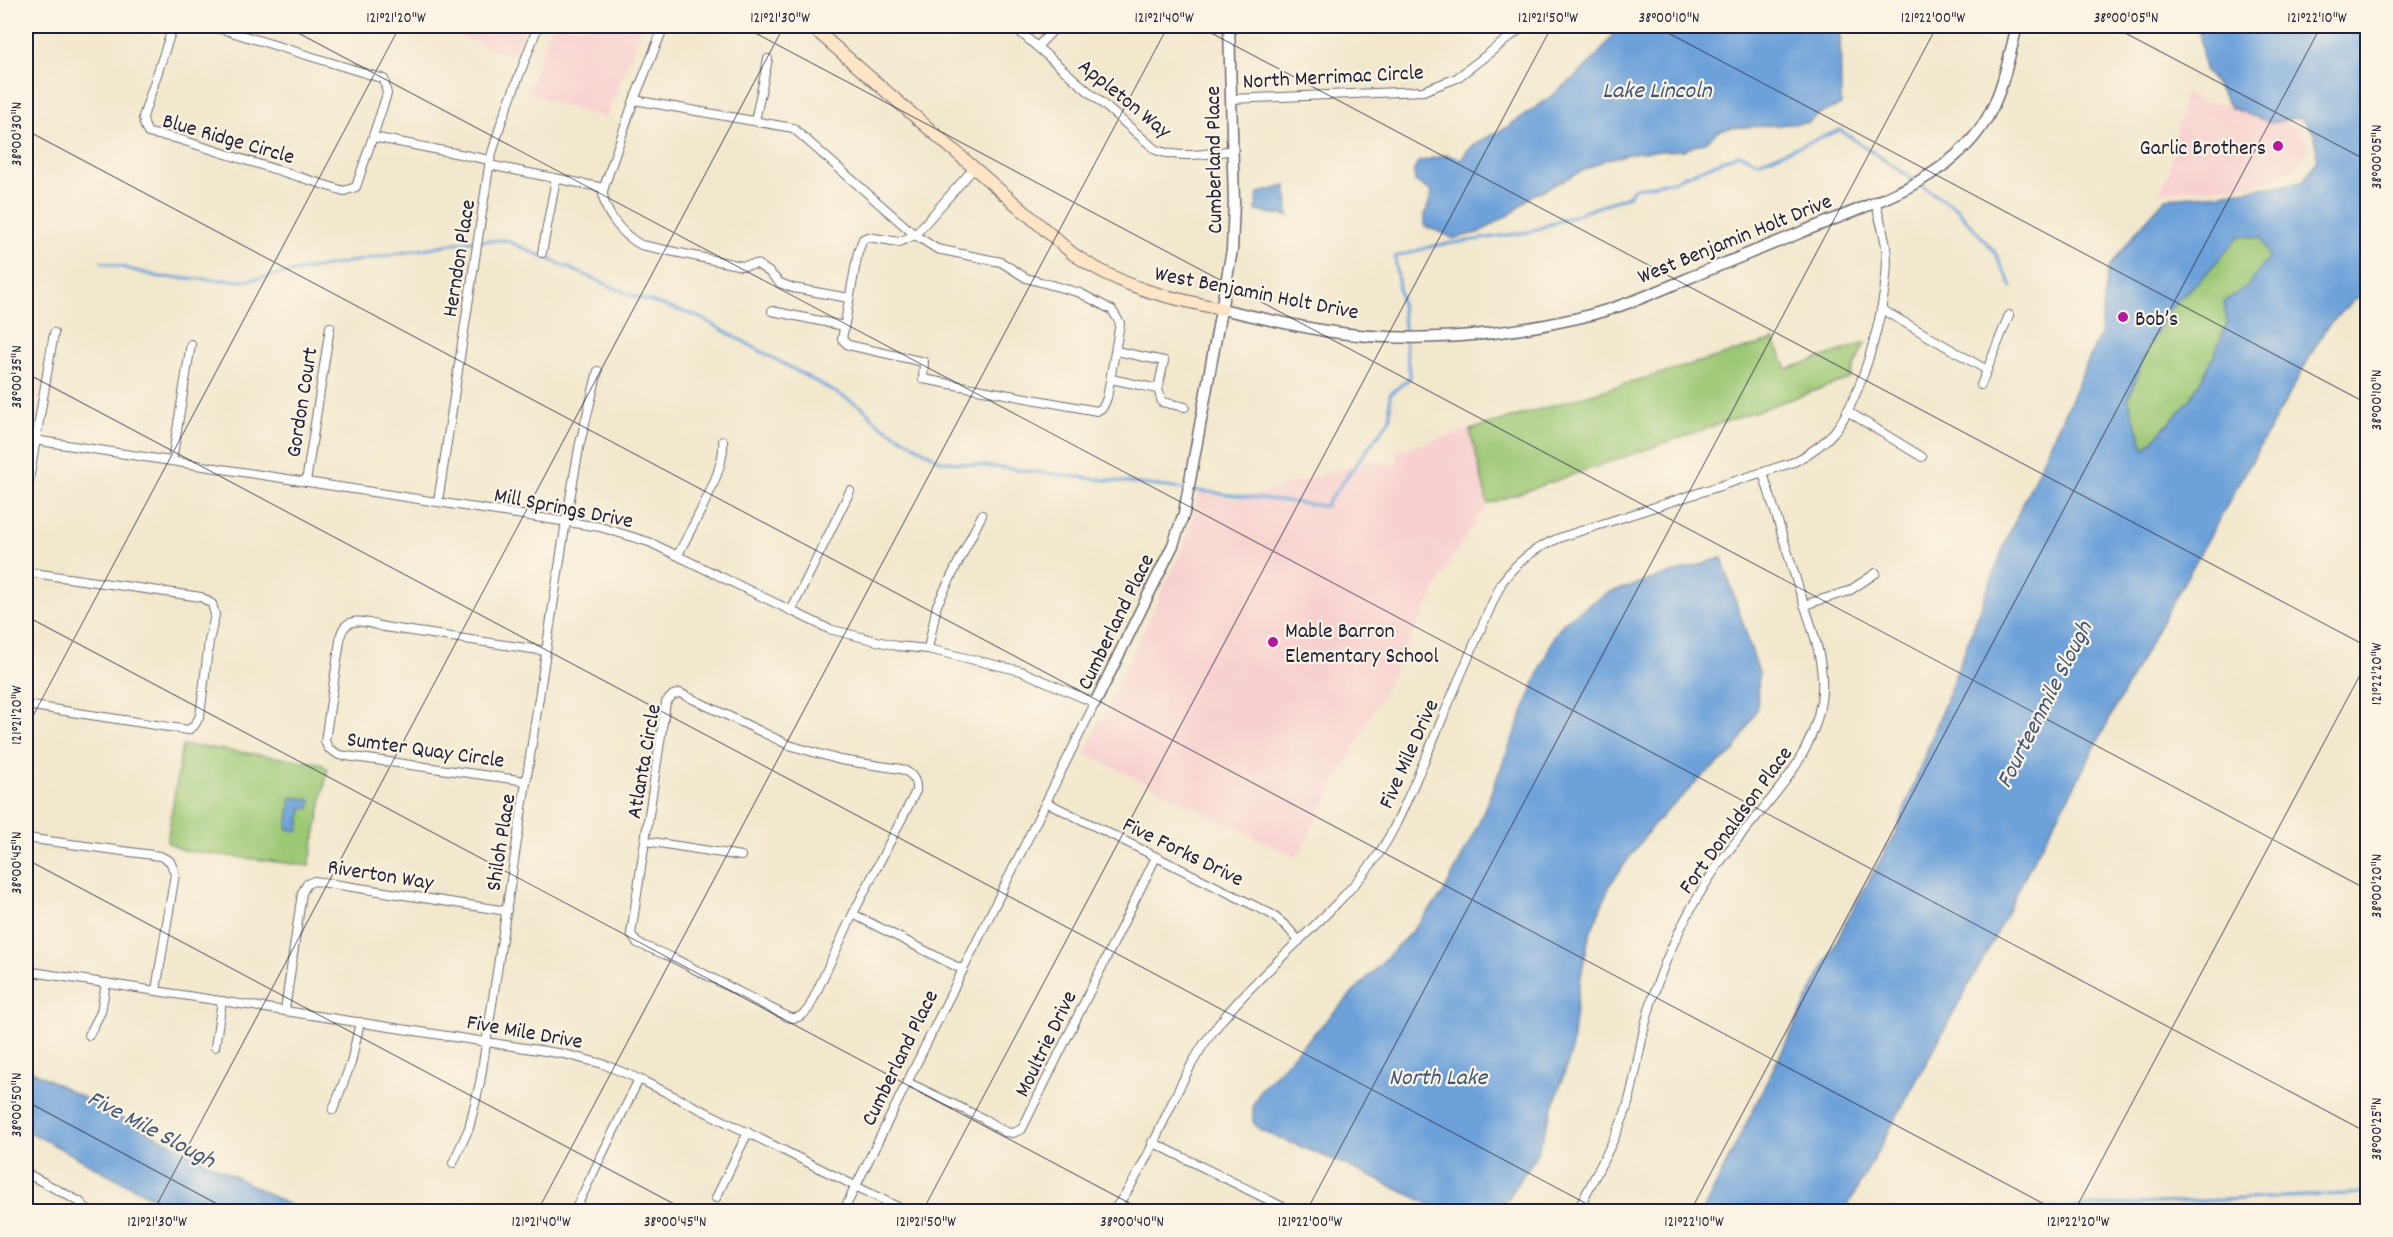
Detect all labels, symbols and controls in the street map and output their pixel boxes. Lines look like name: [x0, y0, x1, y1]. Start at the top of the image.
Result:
text: 121°21'20"W: [366, 8, 426, 30]
text: 121°21'30"W: [750, 8, 810, 30]
text: 121°21'40"W: [1134, 8, 1194, 30]
text: 121°21'50"W: [1518, 8, 1578, 30]
text: 38°00'10"N: [1638, 8, 1700, 30]
text: 121°22'00"W: [1901, 8, 1966, 30]
text: 38°00'05"N: [2094, 8, 2158, 30]
text: 121°22'10"W: [2287, 8, 2347, 30]
street label: Appleton Way: [1070, 52, 1178, 148]
street label: North Merrimac Circle: [1242, 58, 1424, 99]
water label: Lake Lincoln: [1602, 75, 1713, 109]
street label: Cumberland Place: [1199, 86, 1232, 234]
text: 38°00'30"N: [7, 102, 29, 166]
street label: Blue Ridge Circle: [158, 107, 298, 174]
text: 38°00'05"N: [2367, 125, 2389, 189]
place label: Garlic Brothers: [2140, 134, 2266, 165]
marker: Garlic Brothers: [2271, 139, 2285, 153]
street label: West Benjamin Holt Drive: [1633, 187, 1837, 293]
street label: Herndon Place: [436, 198, 485, 320]
street label: West Benjamin Holt Drive: [1152, 259, 1361, 329]
place label: Bob’s: [2135, 305, 2178, 336]
marker: Bob’s: [2116, 310, 2130, 324]
text: 38°00'35"N: [7, 345, 29, 409]
street label: Gordon Court: [279, 345, 327, 460]
text: 38°00'10"N: [2367, 369, 2389, 431]
street label: Mill Springs Drive: [491, 481, 635, 538]
street label: Cumberland Place: [1071, 549, 1164, 696]
water label: Fourteenmile Slough: [1989, 615, 2103, 795]
place label: Mable Barron Elementary School: [1285, 617, 1439, 673]
marker: Mable Barron Elementary School: [1266, 635, 1280, 649]
text: 121°22'20"W: [2367, 642, 2389, 705]
text: 121°21'20"W: [7, 685, 29, 745]
street label: Five Mile Drive: [1372, 695, 1448, 814]
street label: Atlanta Circle: [620, 702, 671, 821]
street label: Sumter Quay Circle: [345, 725, 506, 778]
street label: Fort Donaldson Place: [1672, 741, 1801, 902]
street label: Shiloh Place: [479, 792, 525, 893]
street label: Five Forks Drive: [1117, 810, 1248, 896]
text: 38°00'45"N: [7, 832, 29, 894]
street label: Riverton Way: [325, 853, 437, 900]
text: 38°00'20"N: [2367, 854, 2389, 918]
street label: Cumberland Place: [855, 985, 948, 1132]
street label: Moultrie Drive: [1008, 986, 1086, 1103]
street label: Five Mile Drive: [464, 1008, 585, 1059]
water label: North Lake: [1389, 1062, 1489, 1096]
text: 38°00'50"N: [7, 1073, 29, 1137]
water label: Five Mile Slough: [81, 1083, 221, 1179]
text: 38°00'25"N: [2367, 1097, 2389, 1161]
text: 121°21'30"W: [127, 1212, 187, 1234]
text: 121°21'40"W: [511, 1212, 571, 1234]
text: 38°00'45"N: [644, 1212, 706, 1234]
text: 121°21'50"W: [896, 1212, 956, 1234]
text: 38°00'40"N: [1100, 1212, 1164, 1234]
text: 121°22'00"W: [1278, 1212, 1343, 1234]
text: 121°22'10"W: [1664, 1212, 1724, 1234]
text: 121°22'20"W: [2047, 1212, 2110, 1234]

